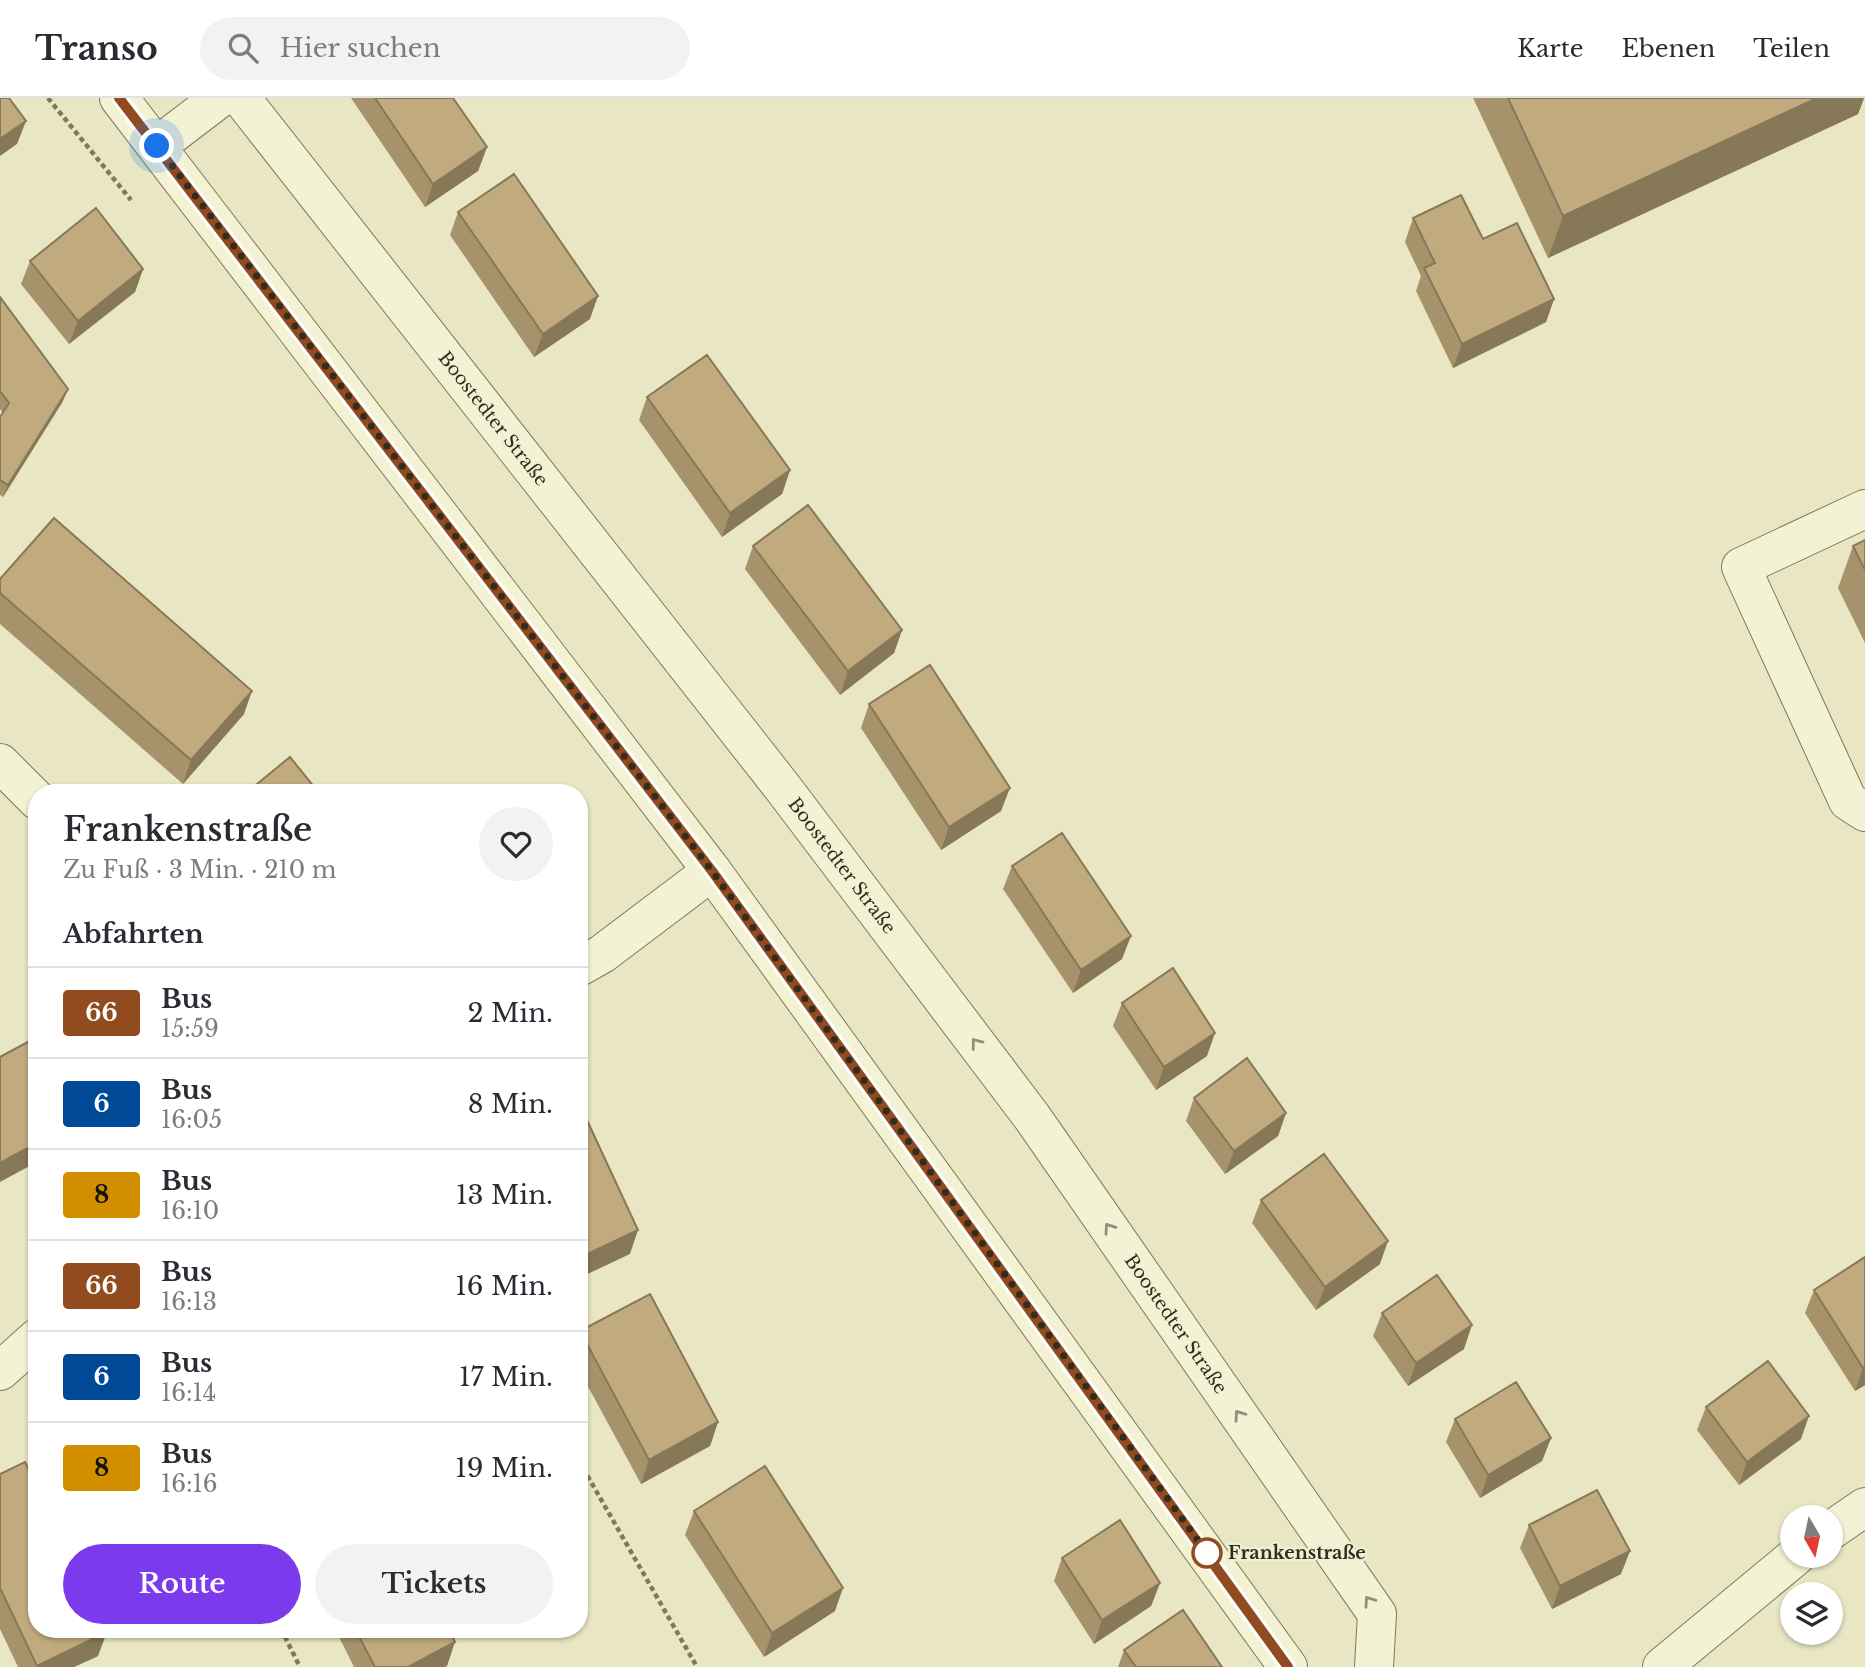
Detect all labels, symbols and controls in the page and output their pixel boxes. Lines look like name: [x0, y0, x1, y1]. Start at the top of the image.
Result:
search box: [200, 17, 690, 80]
text: Transo: [35, 28, 158, 69]
icon: search: [224, 29, 262, 67]
text: Hier suchen: [280, 32, 441, 64]
text: Karte: [1517, 34, 1584, 63]
text: Ebenen: [1622, 34, 1715, 63]
text: Teilen: [1753, 34, 1830, 63]
your location: [139, 128, 174, 163]
street label: Boostedter Straße: [433, 347, 553, 490]
street label: Boostedter Straße: [783, 793, 900, 938]
button: heart: [479, 807, 553, 881]
text: Frankenstraße: [63, 809, 312, 850]
text: Zu Fuß · 3 Min. · 210 m: [63, 856, 336, 884]
text: Abfahrten: [63, 918, 204, 950]
text: Bus: [161, 983, 212, 1015]
text: 2 Min.: [468, 997, 553, 1029]
text: 66: [85, 998, 118, 1027]
text: 15:59: [161, 1015, 219, 1043]
one-way arrow: [972, 1039, 985, 1051]
text: Bus: [161, 1074, 212, 1106]
text: 8 Min.: [468, 1088, 553, 1120]
text: 6: [93, 1089, 110, 1118]
text: 16:05: [161, 1106, 222, 1134]
text: Bus: [161, 1165, 212, 1197]
text: 13 Min.: [456, 1179, 553, 1211]
text: 8: [94, 1180, 109, 1209]
text: 16:10: [161, 1197, 219, 1225]
one-way arrow: [1105, 1223, 1117, 1236]
street label: Boostedter Straße: [1120, 1250, 1232, 1398]
text: Bus: [161, 1256, 212, 1288]
text: 16 Min.: [455, 1270, 553, 1302]
text: 66: [85, 1271, 118, 1300]
text: 16:13: [161, 1288, 217, 1316]
text: Bus: [161, 1347, 212, 1379]
text: 17 Min.: [459, 1361, 553, 1393]
text: 6: [93, 1362, 110, 1391]
text: 16:14: [161, 1379, 216, 1407]
one-way arrow: [1235, 1410, 1247, 1423]
text: Bus: [161, 1438, 212, 1470]
text: 19 Min.: [455, 1452, 553, 1484]
text: 8: [94, 1453, 109, 1482]
text: 16:16: [161, 1470, 218, 1498]
north arrow: [1780, 1505, 1843, 1568]
map controls: [1780, 1505, 1843, 1645]
marker: Frankenstraße: [1192, 1538, 1222, 1568]
place label: Frankenstraße: [1228, 1542, 1366, 1564]
button: Route: [63, 1544, 301, 1624]
button: Tickets: [315, 1544, 553, 1624]
button: layers: [1780, 1582, 1843, 1645]
one-way arrow: [1364, 1596, 1377, 1609]

